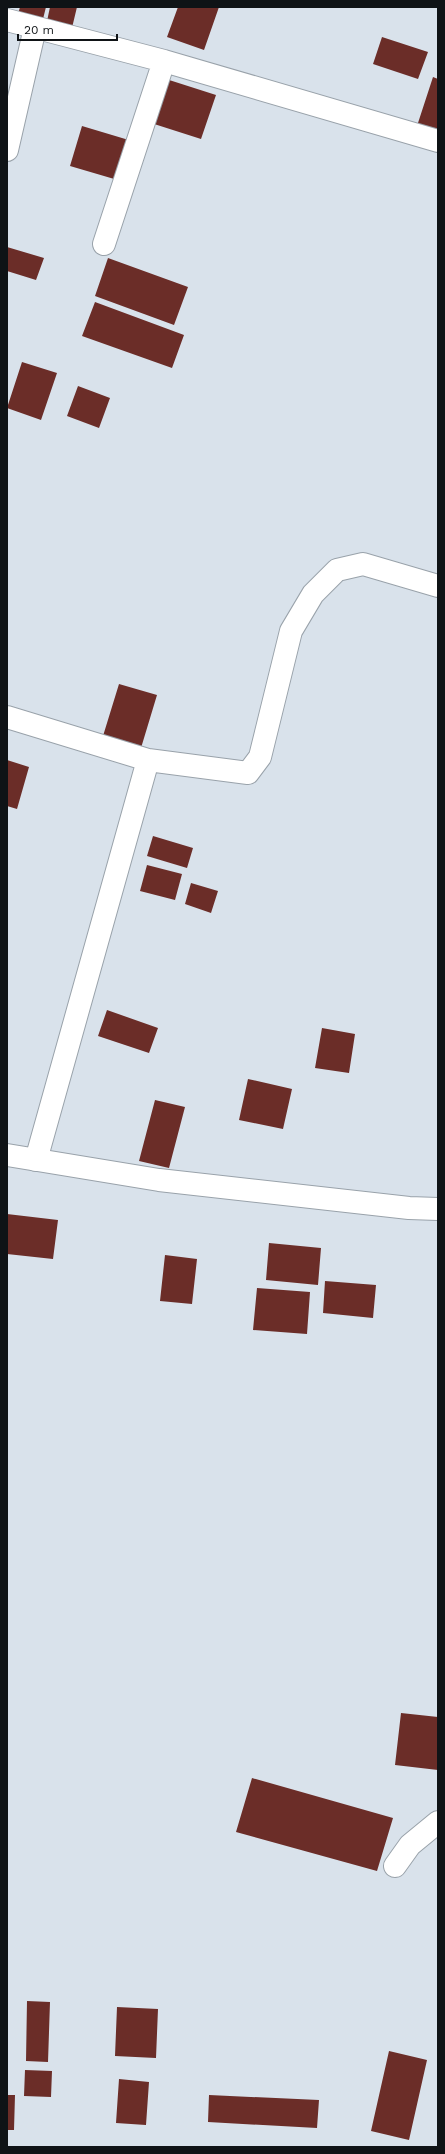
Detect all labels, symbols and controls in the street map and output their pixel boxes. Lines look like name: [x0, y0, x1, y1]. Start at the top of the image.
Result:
scale bar: [18, 16, 117, 42]
text: 20 m: [24, 23, 54, 37]

